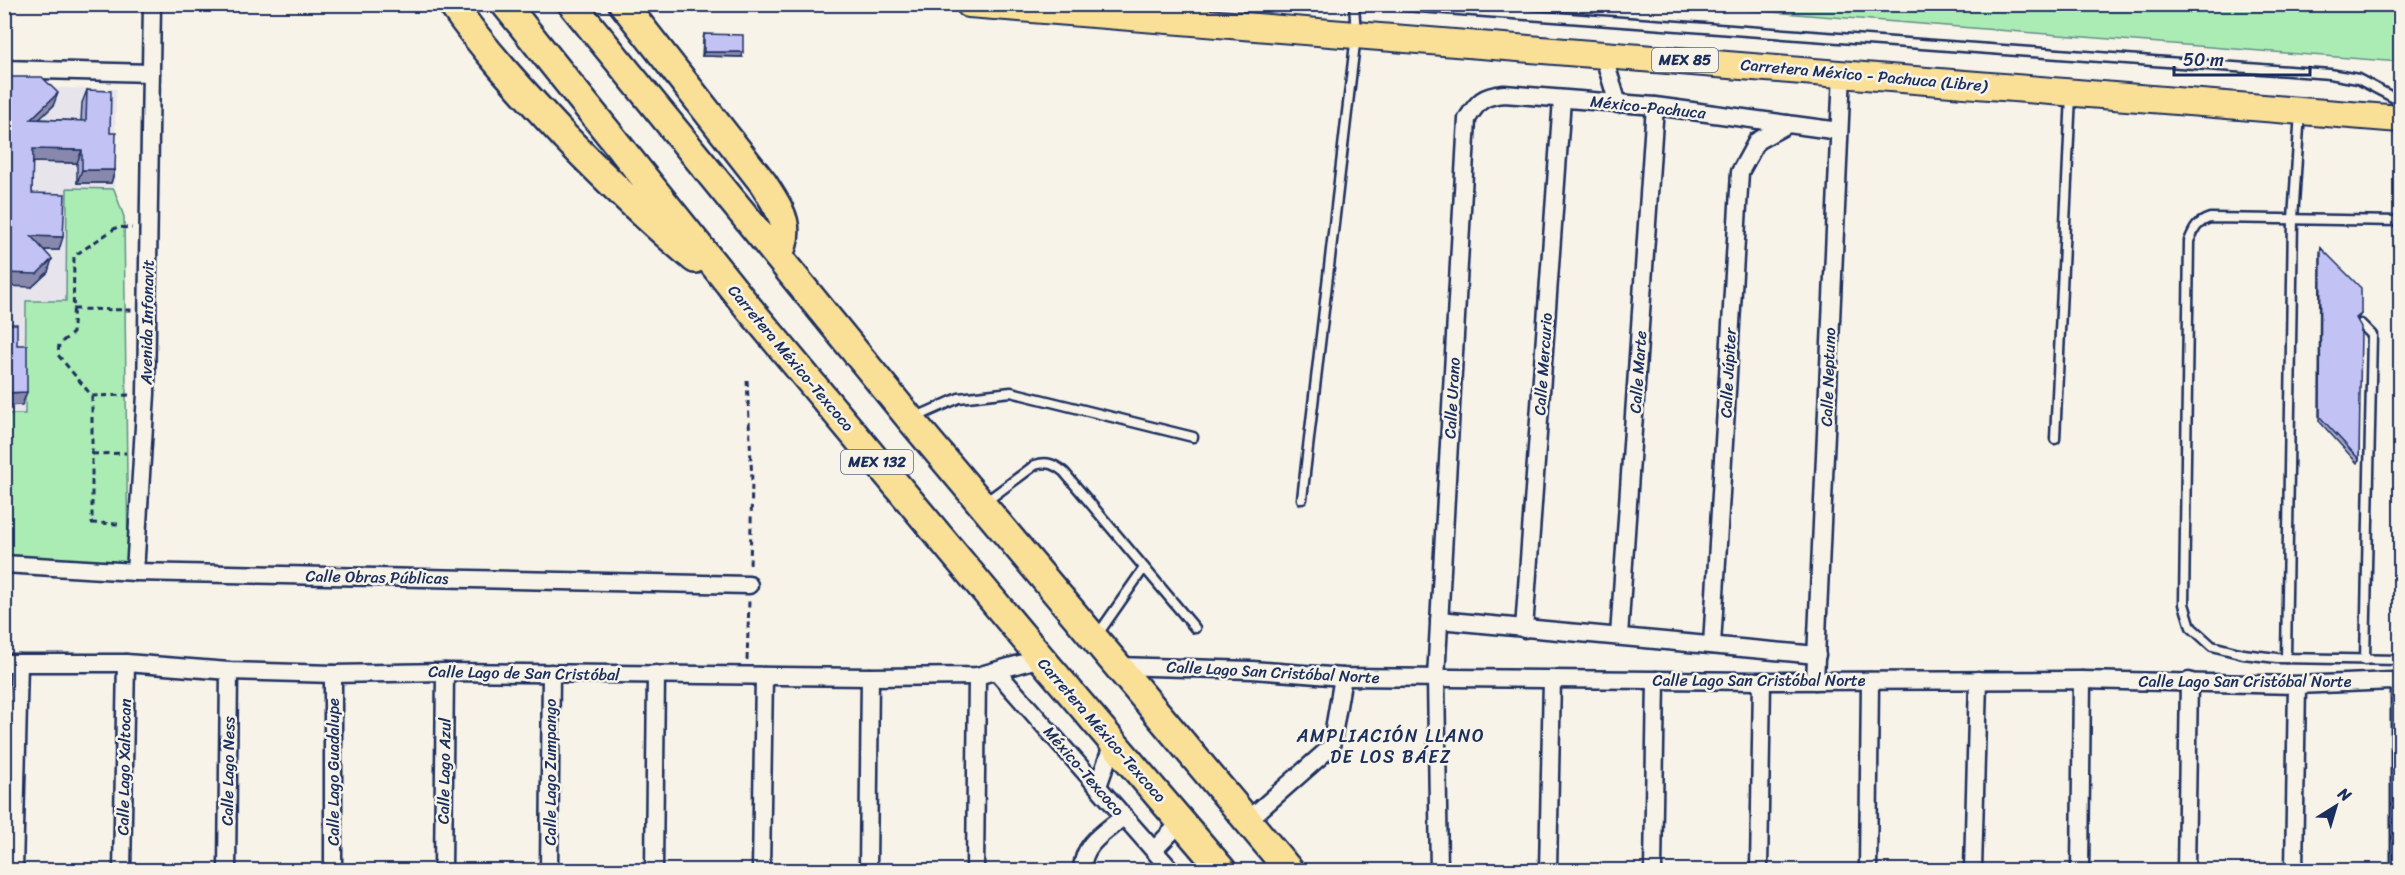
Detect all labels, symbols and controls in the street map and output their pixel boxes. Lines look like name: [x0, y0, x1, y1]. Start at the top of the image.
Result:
scale bar: [2174, 39, 2310, 77]
text: 50 m: [2183, 44, 2224, 76]
road number: MEX 85: [1652, 48, 1718, 72]
street label: Carretera México - Pachuca (Libre): [1740, 50, 1990, 100]
street label: México-Pachuca: [1589, 87, 1708, 128]
street label: Avenida Infonavit: [131, 259, 163, 386]
street label: Carretera México-Texcoco: [720, 278, 862, 438]
street label: Calle Mercurio: [1525, 312, 1561, 416]
street label: Calle Júpiter: [1711, 326, 1745, 419]
street label: Calle Neptuno: [1812, 327, 1844, 427]
street label: Calle Marte: [1621, 330, 1655, 414]
street label: Calle Urano: [1435, 357, 1469, 439]
road number: MEX 132: [841, 450, 913, 474]
street label: Calle Obras Públicas: [305, 561, 449, 593]
street label: Calle Lago San Cristóbal Norte: [1166, 652, 1380, 692]
street label: Carretera México-Texcoco: [1034, 654, 1170, 806]
street label: Calle Lago de San Cristóbal: [428, 657, 620, 689]
street label: Calle Lago San Cristóbal Norte: [1652, 666, 1866, 695]
street label: Calle Lago San Cristóbal Norte: [2138, 667, 2352, 696]
street label: Calle Lago Xaltocan: [108, 698, 140, 836]
street label: Calle Lago Guadalupe: [319, 698, 348, 846]
street label: Calle Lago Zumpango: [536, 699, 565, 845]
street label: Calle Lago Ness: [213, 715, 243, 826]
street label: Calle Lago Azul: [429, 717, 459, 825]
district label: AMPLIACIÓN LLANO DE LOS BÁEZ: [1296, 720, 1485, 773]
street label: México-Texcoco: [1040, 722, 1128, 820]
north arrow: [2306, 776, 2366, 836]
text: N: [2331, 779, 2359, 810]

